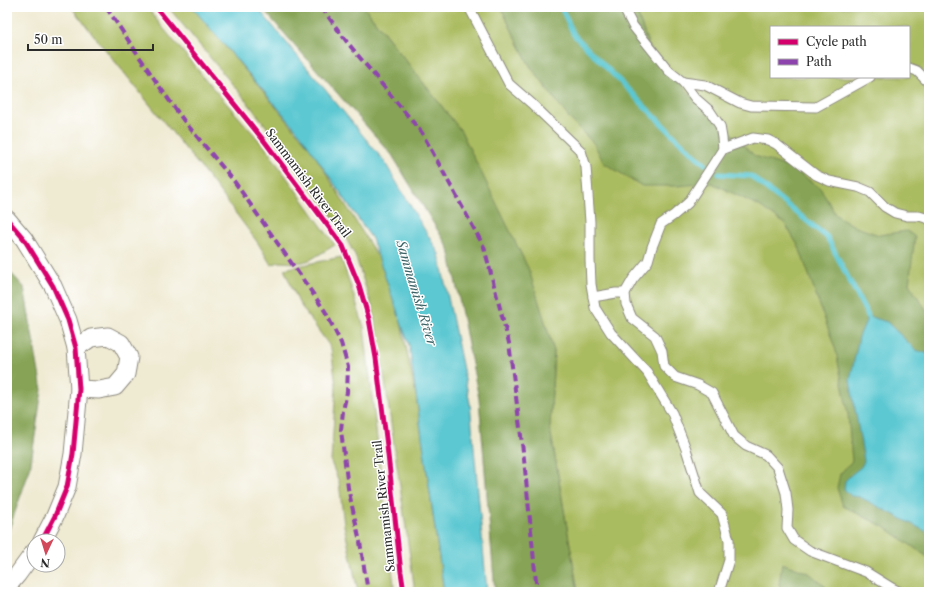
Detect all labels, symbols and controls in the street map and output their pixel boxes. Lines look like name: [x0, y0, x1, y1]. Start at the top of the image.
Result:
scale bar: [28, 26, 153, 52]
legend: [770, 26, 910, 78]
text: 50 m: [34, 32, 63, 47]
text: Cycle path: [806, 34, 867, 49]
text: Path: [806, 54, 832, 69]
street label: Sammamish River Trail: [263, 125, 355, 241]
water label: Sammamish River: [393, 237, 441, 349]
street label: Sammamish River Trail: [369, 439, 398, 573]
north arrow: [26, 533, 66, 573]
text: N: [40, 556, 51, 570]

